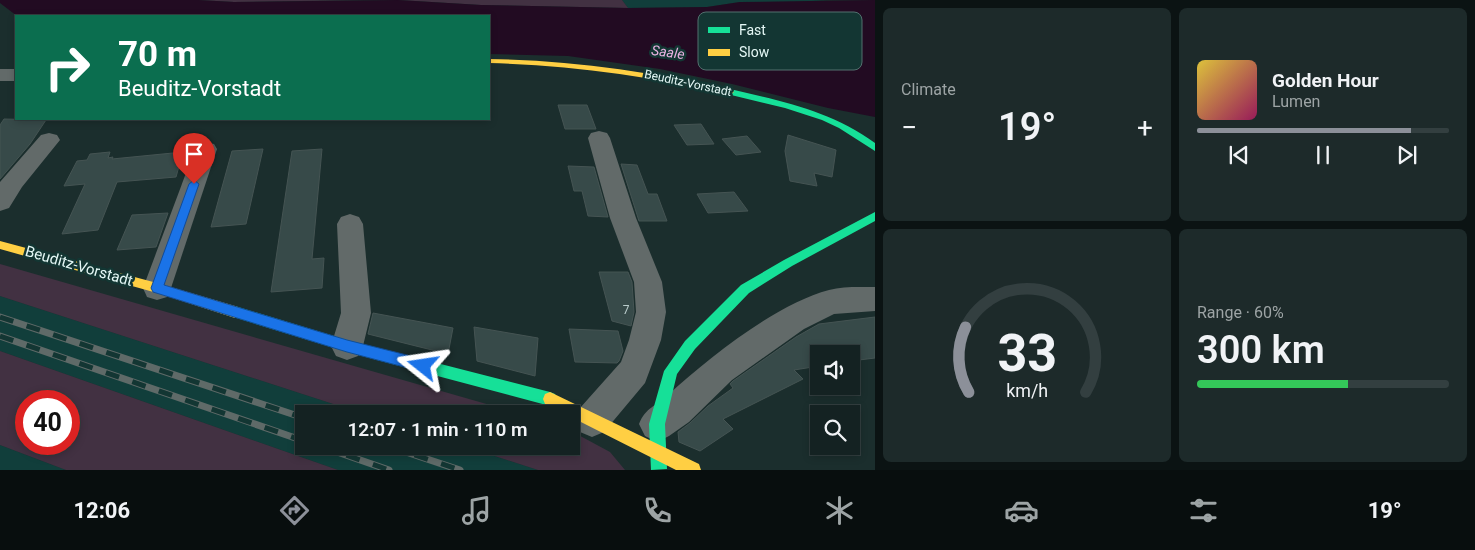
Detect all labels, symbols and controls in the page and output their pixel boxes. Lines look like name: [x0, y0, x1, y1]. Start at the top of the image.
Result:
legend: [698, 12, 862, 70]
text: Fast: [739, 22, 766, 38]
text: 70 m: [118, 34, 197, 75]
icon: right: [35, 35, 100, 100]
water label: Saale: [650, 42, 686, 62]
text: Slow: [739, 44, 770, 60]
street label: Beuditz-Vorstadt: [643, 67, 733, 99]
text: Golden Hour: [1272, 69, 1379, 92]
text: Beuditz-Vorstadt: [118, 76, 281, 101]
text: Climate: [901, 80, 956, 99]
text: Lumen: [1272, 92, 1320, 111]
text: 19°: [998, 105, 1056, 149]
text: −: [901, 111, 917, 144]
text: +: [1137, 111, 1153, 144]
pin: [173, 133, 215, 184]
icon: arrive: [180, 140, 208, 168]
icon: previous: [1225, 141, 1253, 169]
icon: pause: [1309, 141, 1337, 169]
icon: next: [1393, 141, 1421, 169]
street label: Beuditz-Vorstadt: [23, 242, 135, 290]
house number: 7: [623, 303, 630, 317]
text: Range · 60%: [1197, 303, 1284, 322]
text: 33: [997, 323, 1057, 384]
text: 300 km: [1197, 328, 1325, 372]
position arrow: [396, 339, 448, 391]
map controls: [810, 345, 860, 455]
button: sound: [810, 345, 860, 395]
text: km/h: [1006, 380, 1048, 401]
speed limit sign: 40: [15, 390, 80, 455]
button: search: [810, 405, 860, 455]
text: 12:07 · 1 min · 110 m: [347, 418, 528, 441]
icon: directions: [277, 493, 312, 528]
icon: music: [459, 493, 494, 528]
icon: phone: [640, 493, 675, 528]
icon: climate: [822, 493, 857, 528]
icon: car: [1004, 493, 1039, 528]
icon: filters: [1186, 493, 1221, 528]
text: 12:06: [73, 498, 130, 523]
text: 19°: [1368, 498, 1401, 523]

